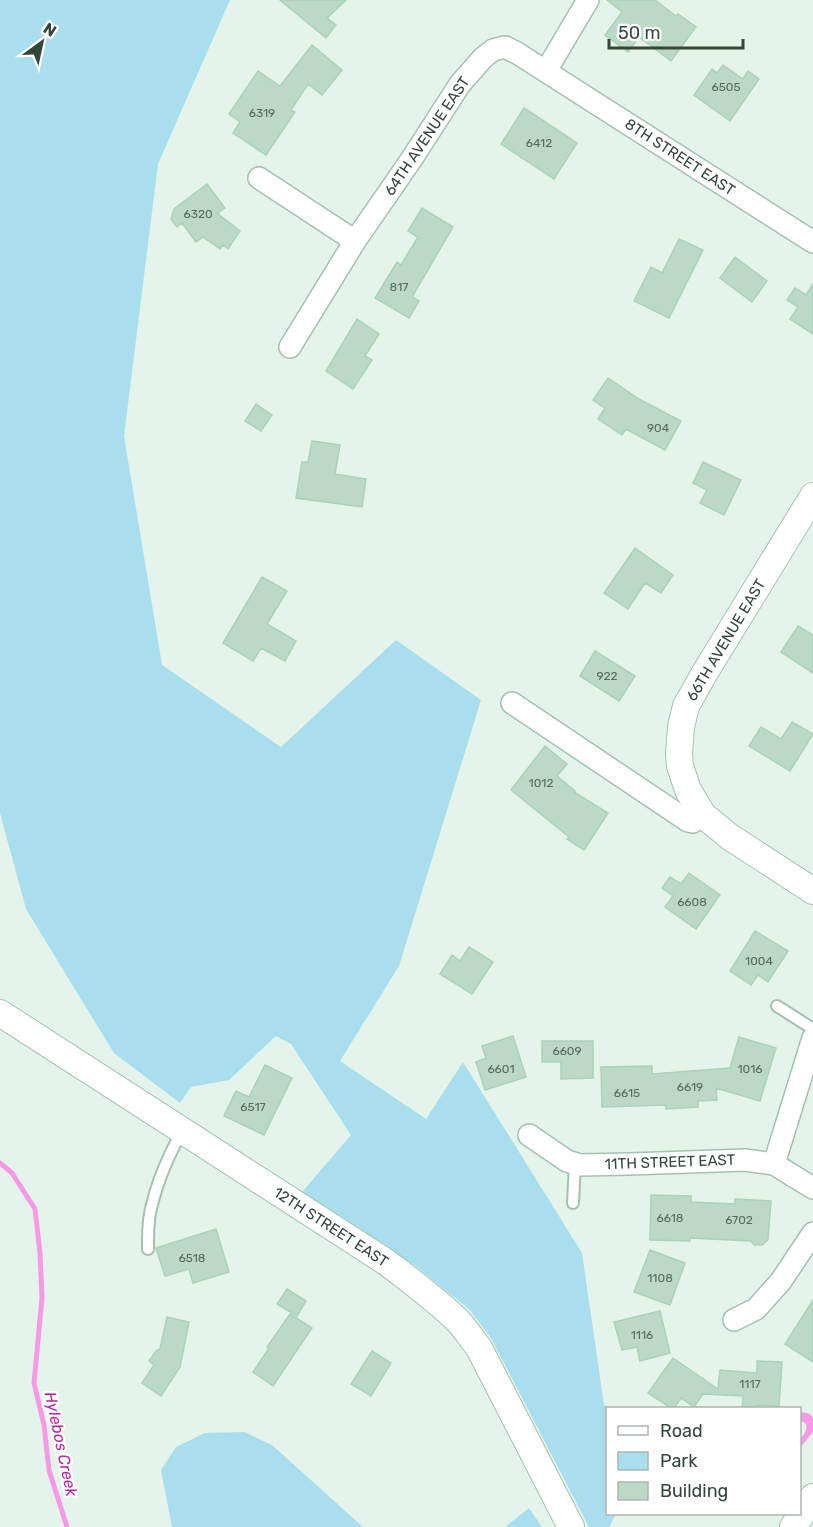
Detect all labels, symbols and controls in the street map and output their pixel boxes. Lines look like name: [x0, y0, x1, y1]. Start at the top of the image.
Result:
north arrow: [12, 12, 72, 72]
scale bar: [609, 12, 742, 50]
text: N: [40, 19, 60, 41]
text: 50 m: [618, 22, 661, 44]
street label: 64TH AVENUE EAST: [381, 73, 474, 199]
house number: 6505: [711, 80, 741, 94]
house number: 6319: [249, 106, 275, 120]
street label: 8TH STREET EAST: [622, 115, 739, 199]
house number: 6412: [526, 136, 552, 150]
house number: 6320: [183, 207, 213, 221]
house number: 817: [390, 280, 408, 294]
house number: 904: [647, 421, 670, 435]
street label: 66TH AVENUE EAST: [682, 576, 770, 704]
house number: 922: [596, 669, 618, 683]
house number: 1012: [529, 776, 553, 790]
house number: 6608: [677, 895, 707, 909]
house number: 1004: [745, 954, 773, 968]
house number: 6609: [552, 1044, 582, 1058]
house number: 6601: [487, 1062, 515, 1076]
house number: 1016: [737, 1062, 763, 1076]
house number: 6619: [677, 1080, 703, 1094]
house number: 6615: [614, 1086, 640, 1100]
house number: 6517: [240, 1100, 266, 1114]
street label: 11TH STREET EAST: [604, 1151, 736, 1173]
street label: 12TH STREET EAST: [270, 1183, 392, 1271]
house number: 6618: [657, 1211, 683, 1225]
house number: 6702: [725, 1213, 753, 1227]
house number: 6518: [179, 1251, 205, 1265]
house number: 1108: [647, 1271, 673, 1285]
house number: 1116: [631, 1328, 653, 1342]
house number: 1117: [739, 1377, 761, 1391]
water label: Hylebos Creek: [41, 1390, 82, 1499]
legend: [606, 1407, 801, 1515]
text: Road: [660, 1420, 703, 1442]
text: Park: [660, 1450, 698, 1472]
text: Building: [660, 1480, 728, 1502]

